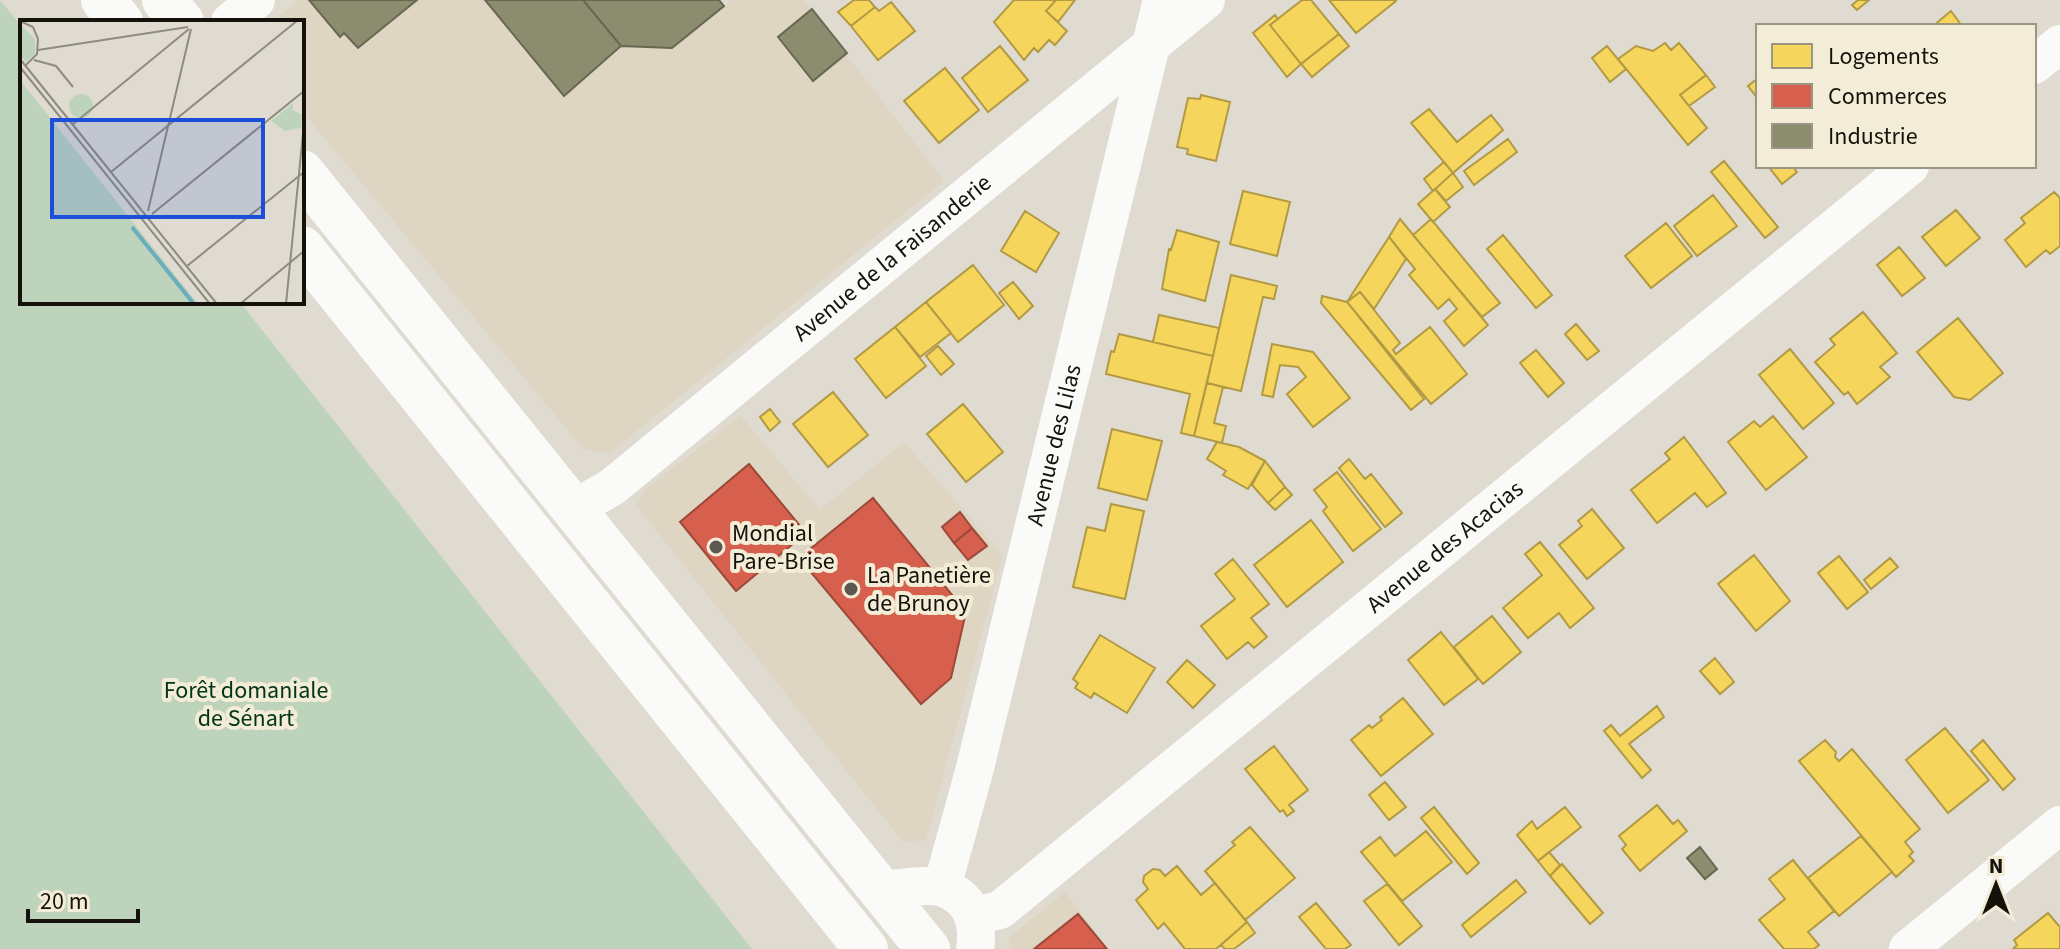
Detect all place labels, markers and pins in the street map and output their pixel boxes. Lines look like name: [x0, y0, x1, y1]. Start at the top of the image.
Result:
place label: Mondial Pare-Brise: [732, 516, 835, 579]
marker: Mondial Pare-Brise: [707, 538, 725, 556]
place label: La Panetière de Brunoy: [867, 558, 991, 621]
marker: La Panetière de Brunoy: [842, 580, 860, 598]

